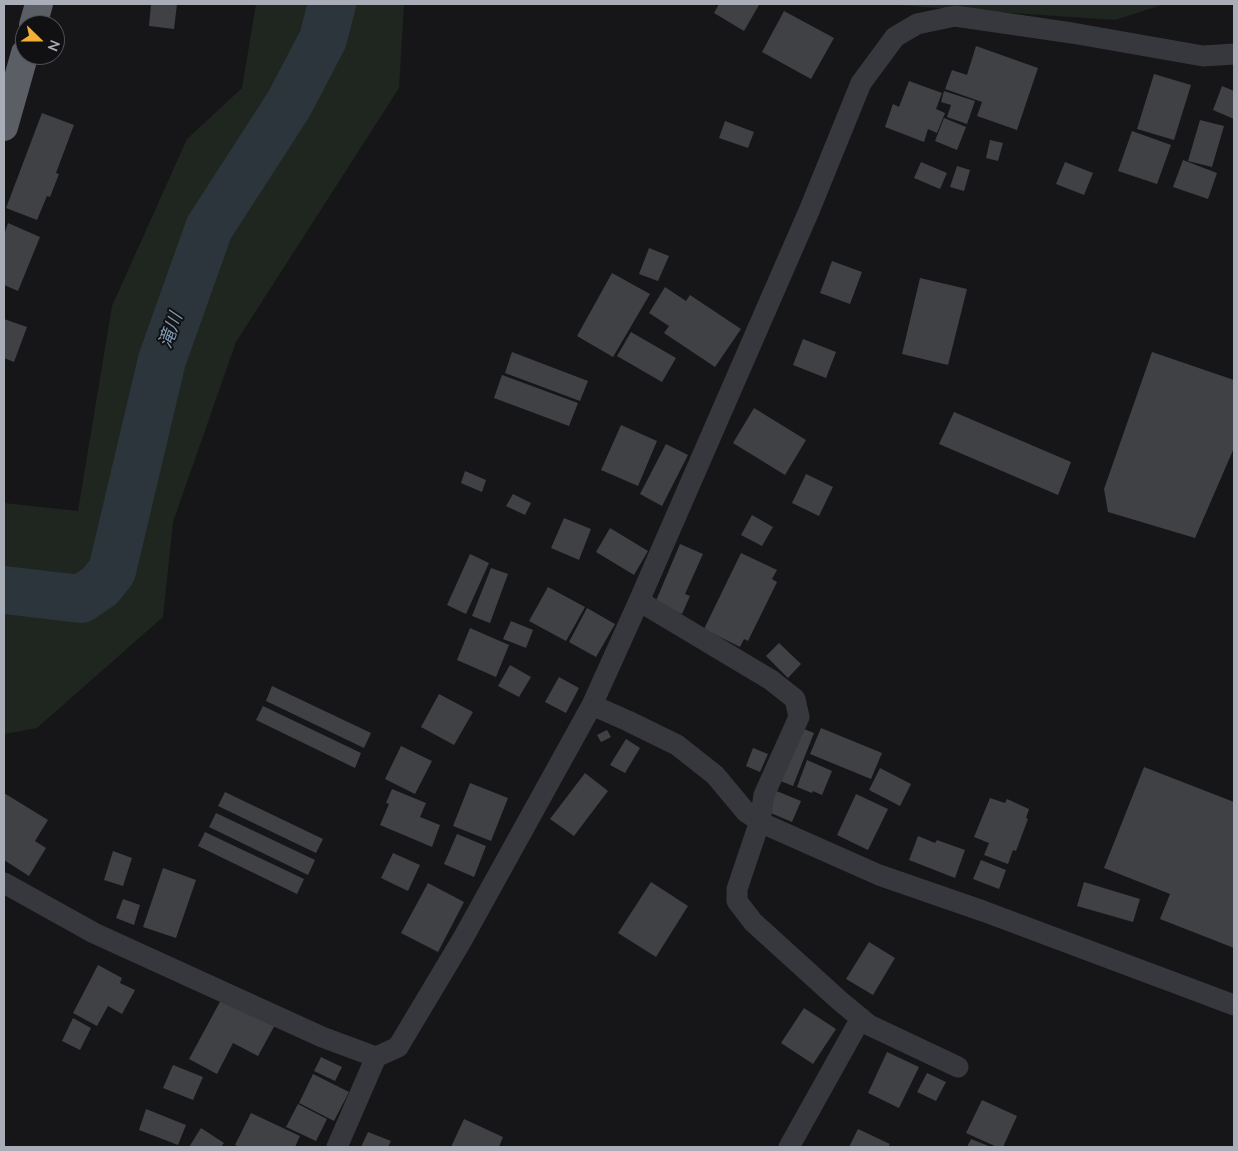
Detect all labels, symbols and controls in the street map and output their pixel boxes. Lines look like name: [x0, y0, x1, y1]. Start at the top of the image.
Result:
north arrow: [15, 15, 65, 65]
text: N: [43, 37, 64, 54]
water label: 滝川: [156, 310, 188, 352]

